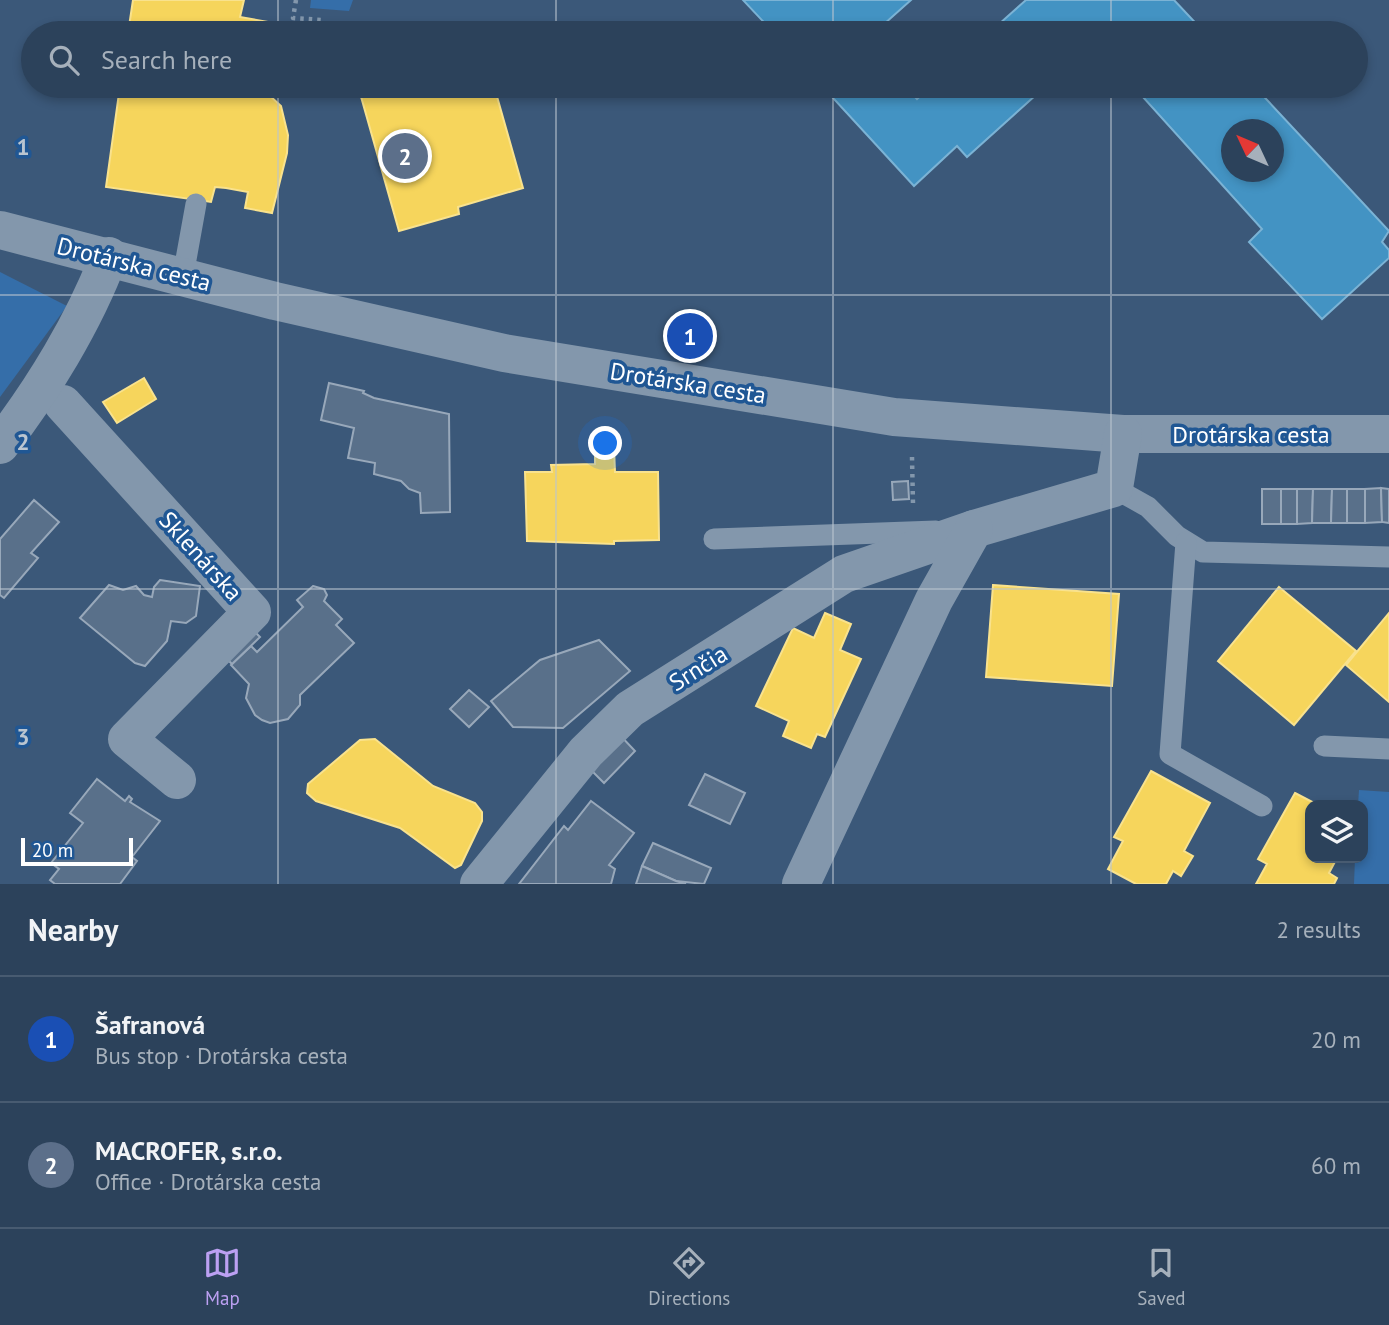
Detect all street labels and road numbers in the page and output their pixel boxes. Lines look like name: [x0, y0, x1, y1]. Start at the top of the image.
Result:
street label: Drotárska cesta: [54, 230, 214, 298]
street label: Drotárska cesta: [608, 355, 768, 411]
street label: Drotárska cesta: [1172, 419, 1330, 450]
street label: Sklenárska: [153, 505, 249, 607]
street label: Srnčia: [663, 638, 733, 698]

